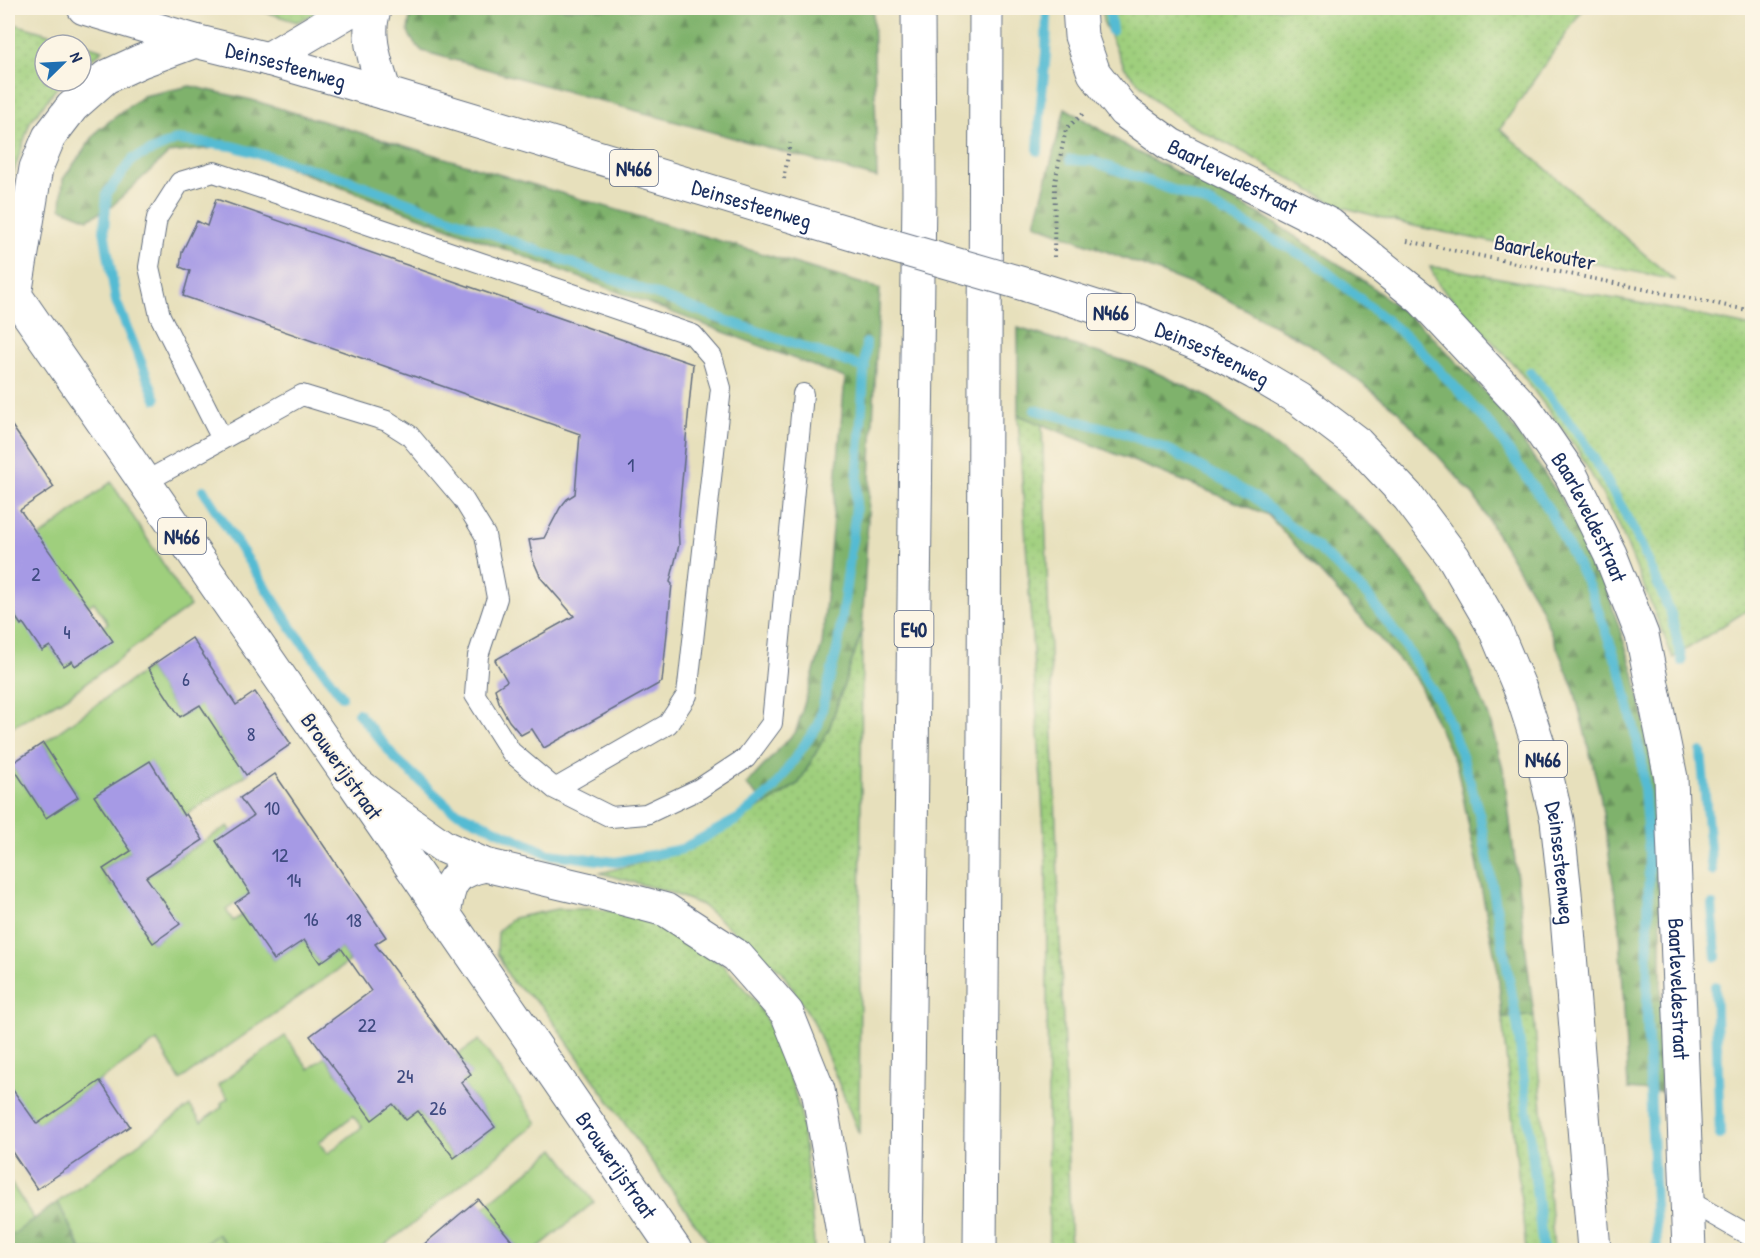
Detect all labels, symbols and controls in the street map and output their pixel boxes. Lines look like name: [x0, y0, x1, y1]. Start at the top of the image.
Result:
north arrow: [33, 33, 93, 93]
street label: Deinsesteenweg: [223, 34, 350, 96]
text: N: [65, 49, 89, 66]
street label: Baarleveldestraat: [1163, 131, 1303, 222]
road number: N466: [610, 150, 658, 186]
street label: Deinsesteenweg: [688, 171, 815, 236]
street label: Baarlekouter: [1491, 227, 1599, 277]
road number: N466: [1087, 294, 1135, 330]
street label: Deinsesteenweg: [1151, 314, 1275, 393]
street label: Baarleveldestraat: [1545, 446, 1635, 587]
house number: 1: [627, 451, 635, 478]
road number: N466: [158, 518, 206, 554]
house number: 2: [31, 560, 41, 587]
road number: E40: [894, 611, 934, 647]
house number: 4: [63, 618, 71, 645]
house number: 6: [182, 665, 190, 692]
street label: Brouwerijstraat: [294, 707, 390, 826]
house number: 8: [247, 720, 255, 747]
road number: N466: [1519, 741, 1567, 777]
house number: 10: [264, 794, 280, 821]
street label: Deinsesteenweg: [1538, 798, 1583, 926]
house number: 12: [272, 841, 289, 868]
house number: 14: [287, 866, 301, 893]
house number: 16: [303, 905, 319, 932]
house number: 18: [346, 906, 362, 933]
street label: Baarleveldestraat: [1661, 917, 1697, 1061]
house number: 22: [358, 1011, 377, 1038]
house number: 24: [397, 1062, 413, 1089]
house number: 26: [429, 1094, 447, 1121]
street label: Brouwerijstraat: [569, 1105, 664, 1225]

